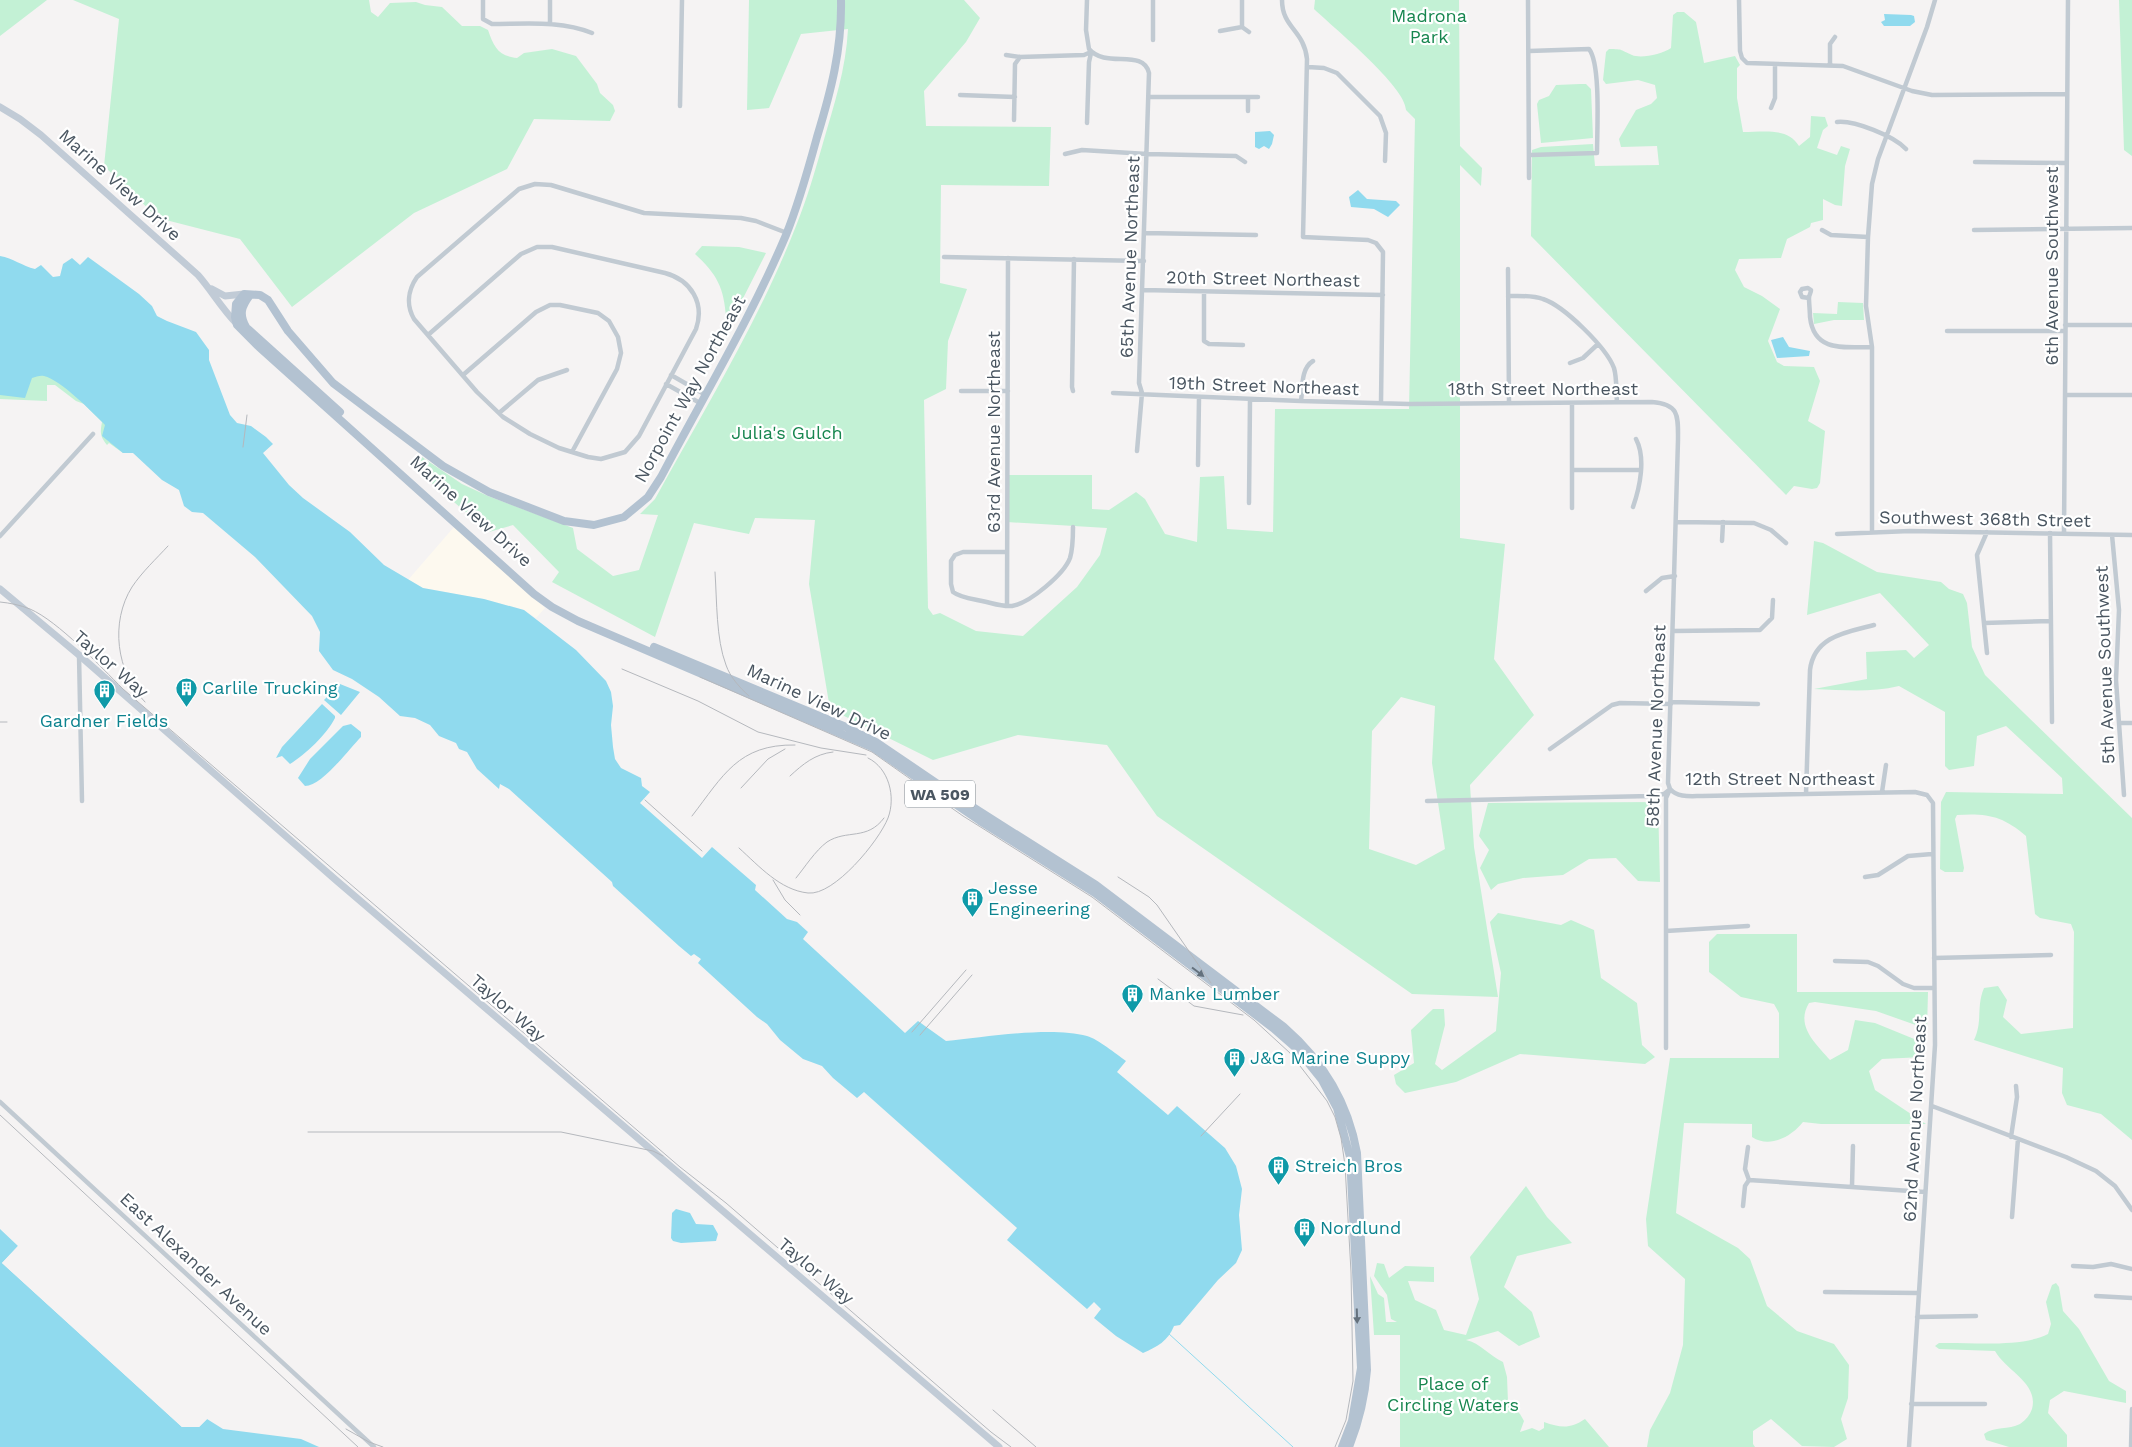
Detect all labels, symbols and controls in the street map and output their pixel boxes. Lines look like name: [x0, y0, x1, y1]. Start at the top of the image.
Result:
park label: Madrona Park: [1391, 5, 1467, 47]
street label: Marine View Drive: [55, 124, 186, 245]
street label: 65th Avenue Northeast: [1115, 155, 1144, 358]
street label: 6th Avenue Southwest: [2041, 166, 2062, 366]
street label: 20th Street Northeast: [1166, 266, 1361, 291]
street label: Norpoint Way Northeast: [629, 291, 750, 486]
street label: 63rd Avenue Northeast: [983, 331, 1004, 533]
street label: 19th Street Northeast: [1169, 372, 1360, 399]
street label: 18th Street Northeast: [1448, 378, 1639, 399]
park label: Julia's Gulch: [731, 422, 843, 443]
street label: Marine View Drive: [406, 450, 537, 571]
street label: Southwest 368th Street: [1879, 506, 2092, 531]
street label: 5th Avenue Southwest: [2091, 565, 2118, 765]
street label: 58th Avenue Northeast: [1641, 624, 1670, 828]
street label: Taylor Way: [70, 625, 154, 702]
street label: Marine View Drive: [744, 659, 895, 744]
building icon: Carlile Trucking: [174, 676, 198, 707]
place label: Carlile Trucking: [202, 677, 338, 698]
building icon: Gardner Fields: [92, 679, 116, 710]
place label: Gardner Fields: [40, 710, 168, 731]
street label: 12th Street Northeast: [1685, 768, 1875, 789]
road number: WA 509: [905, 781, 975, 808]
place label: Jesse Engineering: [988, 877, 1090, 919]
building icon: Jesse Engineering: [960, 886, 984, 917]
one-way arrow: [1191, 966, 1204, 977]
street label: Taylor Way: [467, 969, 551, 1046]
building icon: Manke Lumber: [1121, 982, 1145, 1013]
place label: Manke Lumber: [1149, 983, 1280, 1004]
street label: 62nd Avenue Northeast: [1899, 1015, 1930, 1222]
building icon: J&G Marine Suppy: [1222, 1046, 1246, 1077]
place label: J&G Marine Suppy: [1250, 1047, 1411, 1068]
building icon: Streich Bros: [1267, 1154, 1291, 1185]
place label: Streich Bros: [1295, 1155, 1403, 1176]
street label: East Alexander Avenue: [116, 1188, 277, 1340]
building icon: Nordlund: [1292, 1216, 1316, 1247]
place label: Nordlund: [1320, 1217, 1401, 1238]
street label: Taylor Way: [774, 1233, 859, 1309]
one-way arrow: [1354, 1309, 1362, 1325]
park label: Place of Circling Waters: [1387, 1373, 1519, 1415]

